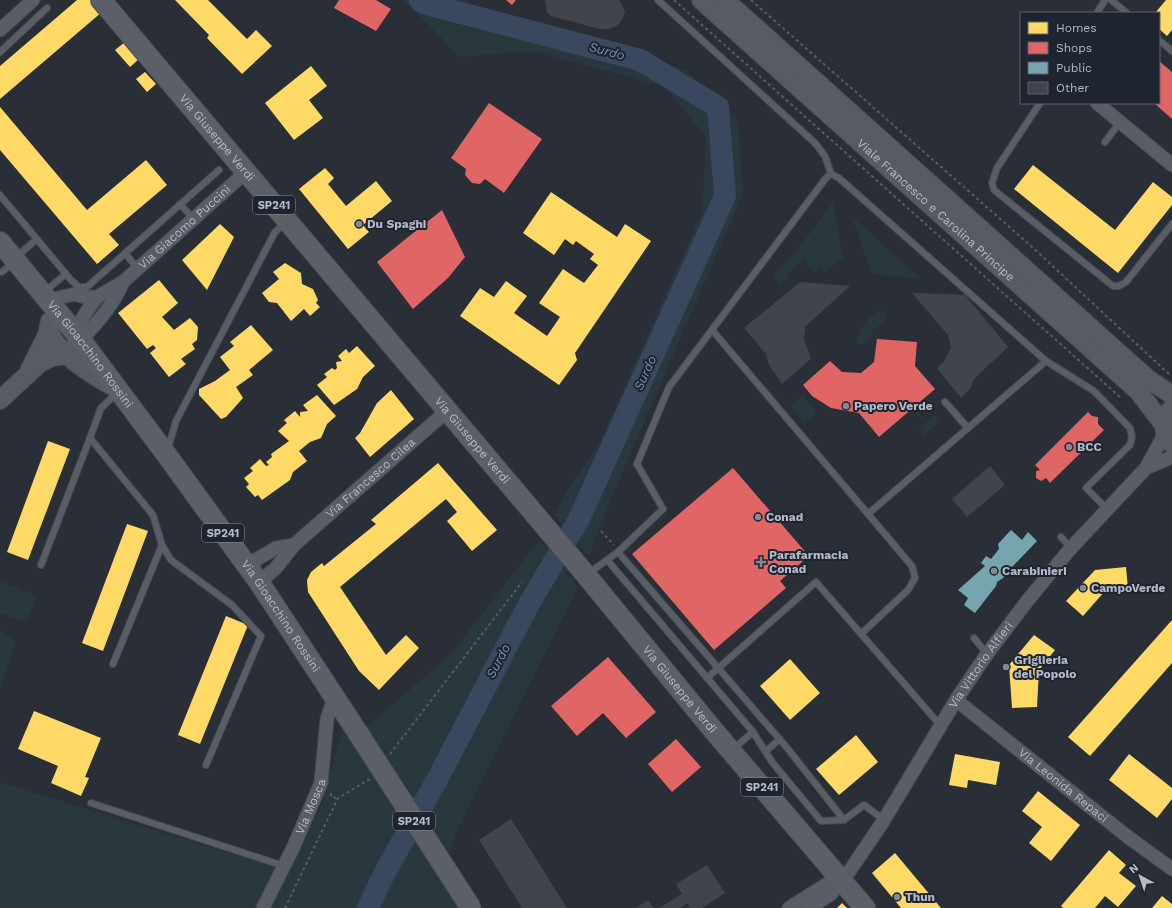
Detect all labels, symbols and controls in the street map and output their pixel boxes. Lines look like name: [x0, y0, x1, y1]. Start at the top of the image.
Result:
legend: [1020, 12, 1160, 104]
text: Homes: [1056, 21, 1097, 35]
water label: Surdo: [587, 39, 627, 63]
text: Shops: [1056, 41, 1092, 55]
text: Public: [1056, 61, 1092, 75]
text: Other: [1056, 81, 1089, 95]
street label: Via Giuseppe Verdi: [176, 91, 258, 184]
street label: Viale Francesco e Carolina Principe: [854, 136, 1017, 284]
street label: Via Giacomo Puccini: [135, 182, 234, 272]
road number: SP241: [253, 196, 295, 214]
place label: Du Spaghi: [367, 217, 426, 231]
marker: Du Spaghi: [354, 219, 364, 229]
street label: Via Gioacchino Rossini: [44, 298, 136, 411]
water label: Surdo: [631, 353, 659, 393]
street label: Via Giuseppe Verdi: [432, 394, 513, 487]
place label: Papero Verde: [854, 399, 933, 413]
marker: Papero Verde: [841, 401, 851, 411]
street label: Via Francesco Cilea: [323, 435, 418, 521]
place label: BCC: [1077, 440, 1102, 454]
marker: BCC: [1064, 442, 1074, 452]
place label: Conad: [766, 510, 803, 524]
marker: Conad: [753, 512, 763, 522]
road number: SP241: [202, 524, 244, 542]
place label: Parafarmacia Conad: [769, 548, 848, 576]
street label: Via Gioacchino Rossini: [238, 557, 323, 675]
marker: Parafarmacia Conad: [756, 557, 766, 567]
place label: Carabinieri: [1002, 564, 1067, 578]
marker: Carabinieri: [989, 566, 999, 576]
place label: CampoVerde: [1091, 581, 1165, 595]
marker: CampoVerde: [1078, 583, 1088, 593]
street label: Via Vittorio Alfieri: [946, 619, 1016, 711]
water label: Surdo: [483, 641, 513, 681]
street label: Via Giuseppe Verdi: [640, 642, 720, 736]
place label: Griglieria del Popolo: [1014, 653, 1077, 681]
marker: Griglieria del Popolo: [1001, 662, 1011, 672]
street label: Via Leonida Repaci: [1016, 745, 1111, 825]
road number: SP241: [741, 778, 783, 796]
street label: Via Mosca: [293, 779, 328, 837]
road number: SP241: [393, 812, 435, 830]
north arrow: [1120, 856, 1160, 896]
text: N: [1127, 861, 1141, 876]
place label: Thun: [905, 890, 935, 904]
marker: Thun: [892, 892, 902, 902]

